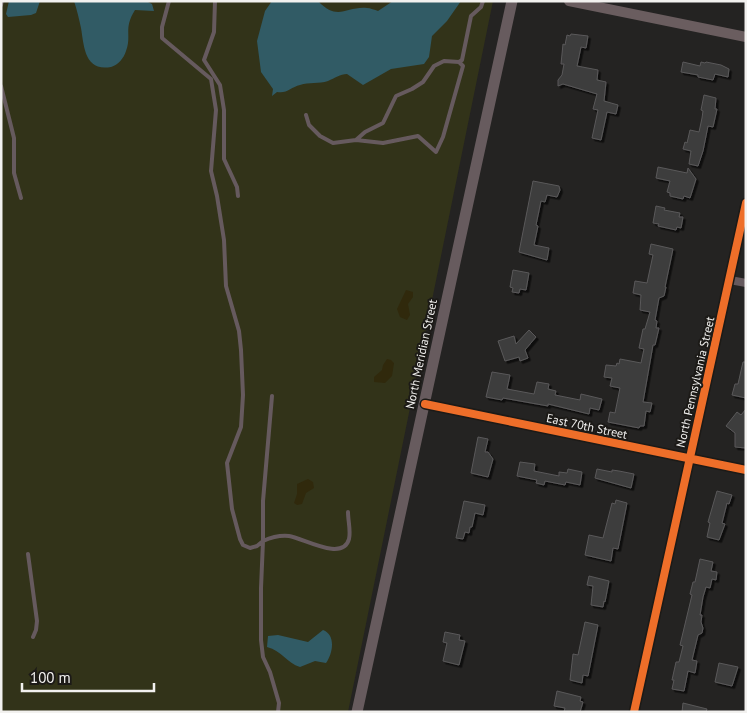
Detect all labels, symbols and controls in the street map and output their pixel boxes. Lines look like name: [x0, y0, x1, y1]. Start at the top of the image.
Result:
street label: North Meridian Street: [402, 298, 440, 410]
street label: North Pennsylvania Street: [673, 315, 717, 449]
street label: East 70th Street: [545, 410, 629, 442]
scale bar: [22, 660, 155, 692]
text: 100 m: [30, 668, 71, 687]

